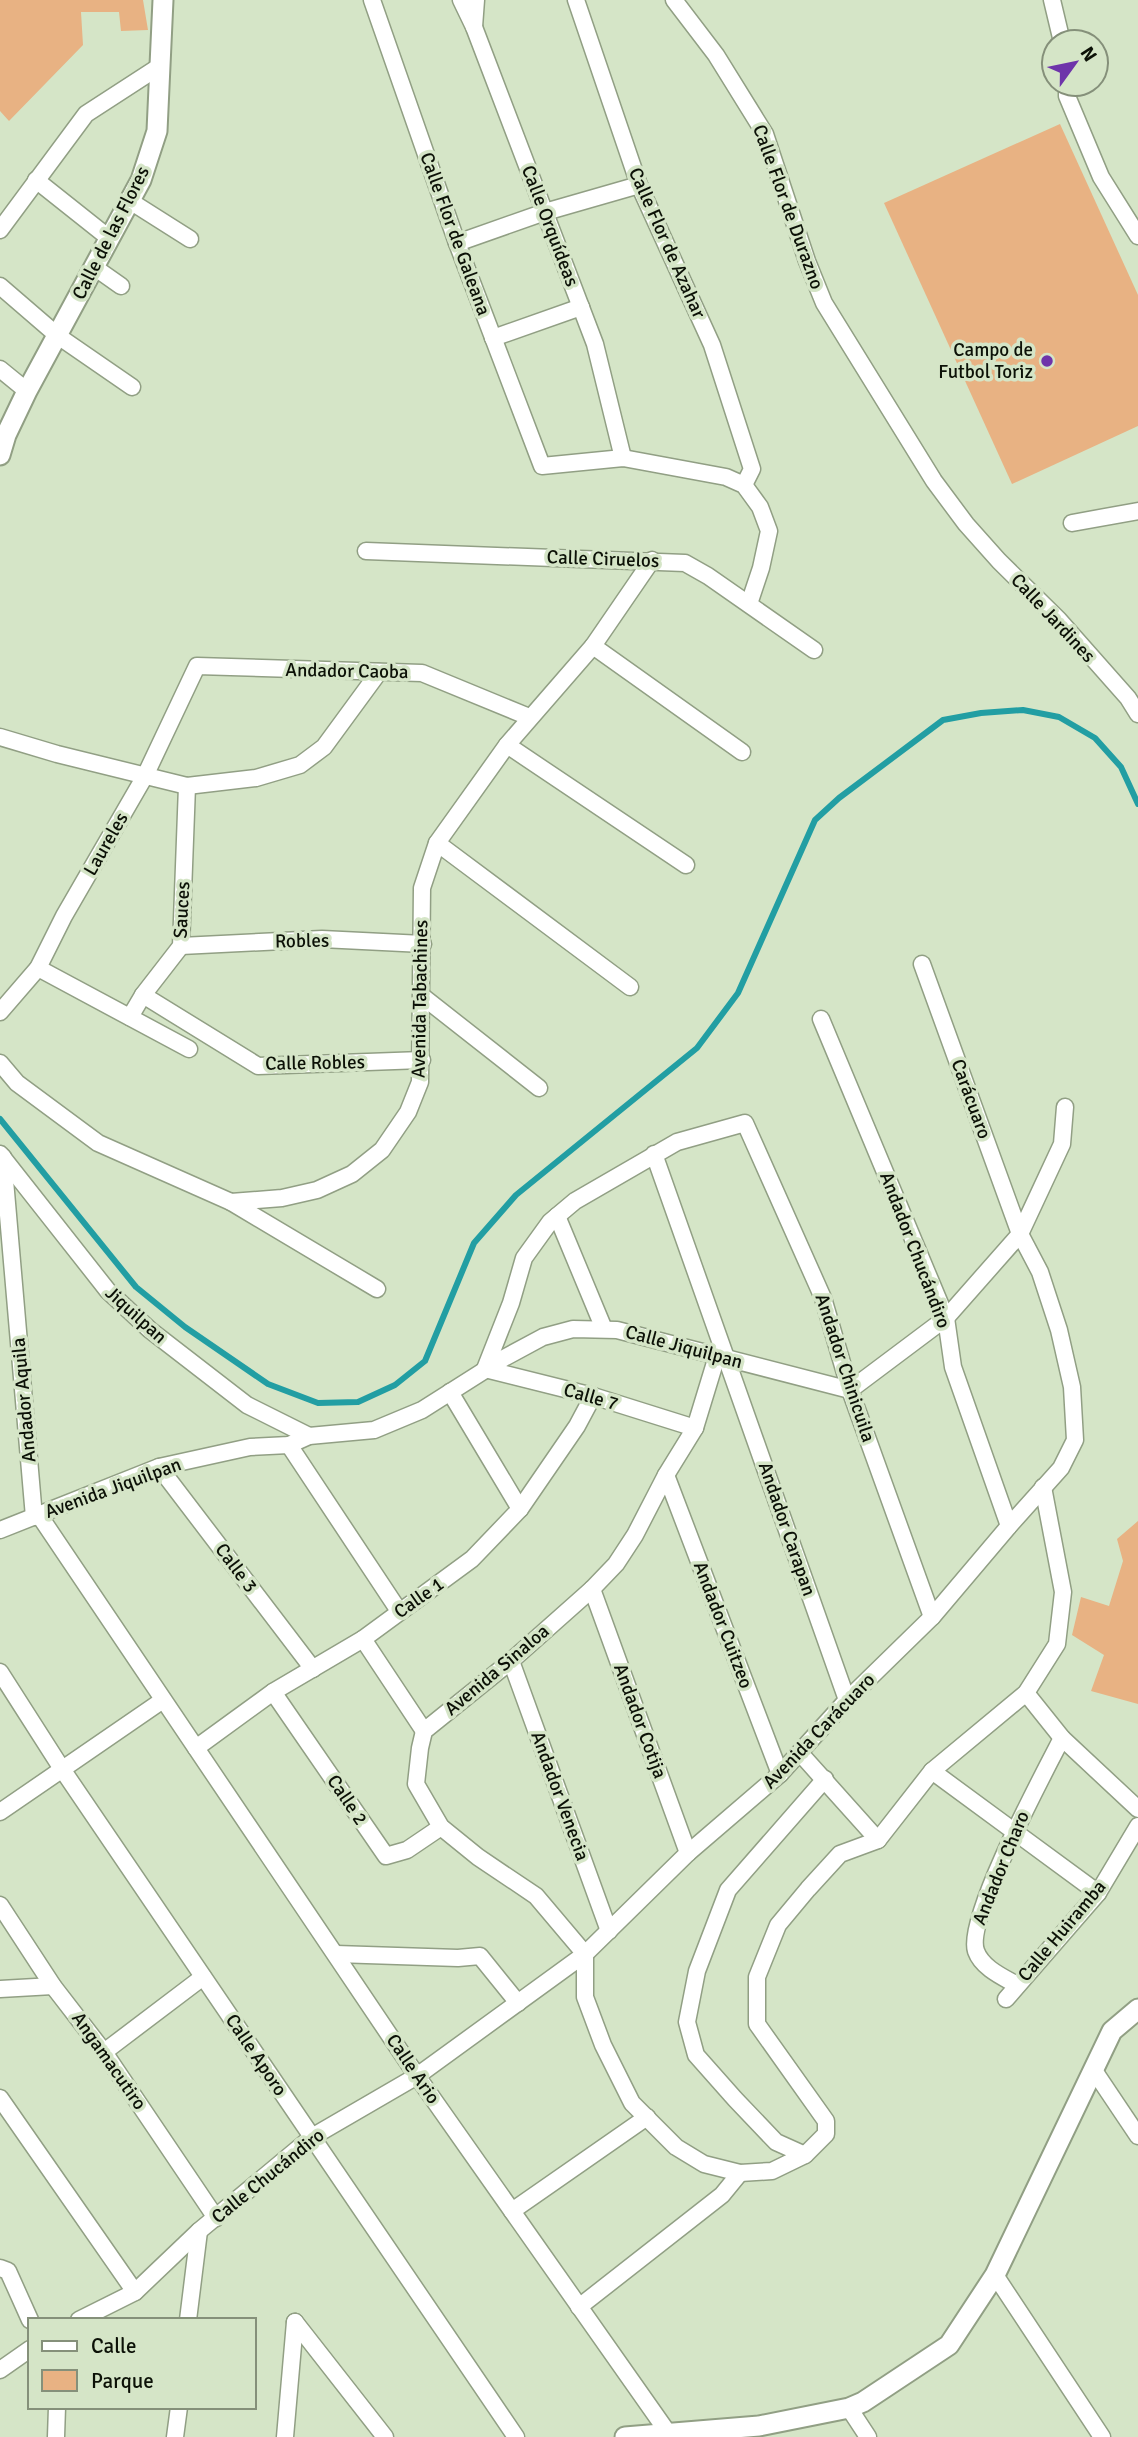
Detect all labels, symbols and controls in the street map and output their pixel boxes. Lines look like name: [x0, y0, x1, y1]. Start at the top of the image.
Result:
north arrow: [1040, 28, 1110, 98]
text: N: [1075, 42, 1102, 66]
street label: Calle Flor de Durazno: [747, 121, 829, 293]
street label: Calle Flor de Galeana: [414, 149, 496, 319]
street label: Calle de las Flores: [67, 162, 155, 304]
street label: Calle Orquídeas: [516, 162, 584, 290]
street label: Calle Flor de Azahar: [623, 164, 711, 322]
place label: Campo de Futbol Toriz: [938, 338, 1033, 384]
marker: Campo de Futbol Toriz: [1039, 353, 1055, 369]
street label: Calle Ciruelos: [546, 545, 660, 573]
street label: Calle Jardines: [1006, 568, 1100, 668]
street label: Andador Caoba: [285, 658, 409, 684]
street label: Laureles: [78, 808, 134, 880]
street label: Sauces: [169, 881, 195, 939]
street label: Avenida Tabachines: [407, 920, 433, 1078]
street label: Robles: [275, 929, 329, 953]
street label: Calle Robles: [265, 1050, 365, 1076]
street label: Carácuaro: [946, 1056, 996, 1142]
street label: Andador Chucándiro: [874, 1168, 956, 1332]
street label: Jiquilpan: [100, 1281, 172, 1349]
street label: Andador Chinicuila: [810, 1291, 880, 1445]
street label: Calle Jiquilpan: [623, 1320, 745, 1374]
street label: Andador Aquila: [7, 1337, 41, 1463]
street label: Calle 7: [561, 1378, 621, 1416]
street label: Avenida Jiquilpan: [41, 1452, 185, 1524]
street label: Andador Carapan: [753, 1459, 821, 1599]
street label: Calle 3: [210, 1539, 262, 1597]
street label: Andador Cuitzeo: [688, 1558, 758, 1692]
street label: Calle 1: [389, 1572, 449, 1624]
street label: Avenida Sinaloa: [440, 1619, 554, 1721]
street label: Andador Cotija: [608, 1660, 672, 1782]
street label: Avenida Carácuaro: [758, 1668, 880, 1794]
street label: Andador Venecia: [525, 1728, 595, 1864]
street label: Calle 2: [321, 1770, 373, 1830]
street label: Andador Charo: [967, 1807, 1035, 1928]
street label: Calle Huiramba: [1013, 1875, 1111, 1987]
street label: Angamacutiro: [66, 2007, 152, 2115]
street label: Calle Aporo: [220, 2010, 292, 2101]
street label: Calle Ario: [381, 2029, 445, 2109]
street label: Calle Chucándiro: [207, 2123, 329, 2229]
legend: [28, 2318, 256, 2409]
text: Calle: [91, 2333, 137, 2359]
text: Parque: [91, 2368, 154, 2394]

